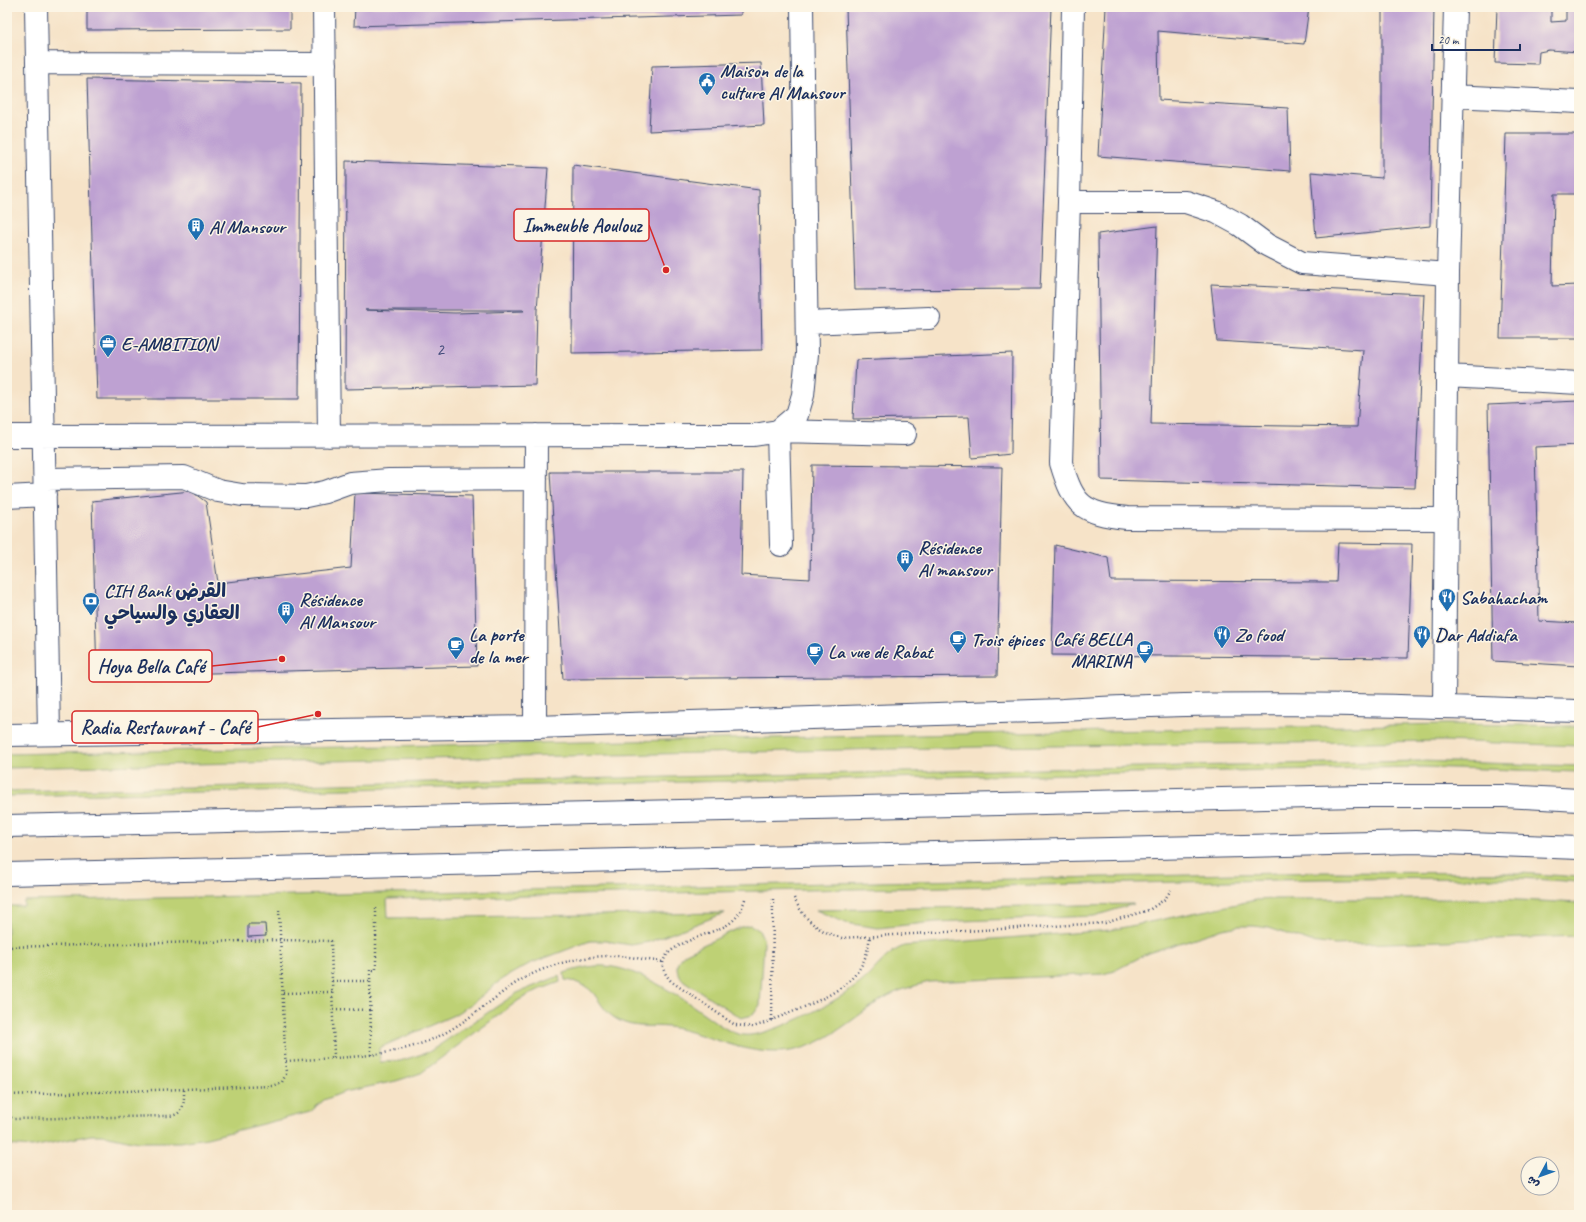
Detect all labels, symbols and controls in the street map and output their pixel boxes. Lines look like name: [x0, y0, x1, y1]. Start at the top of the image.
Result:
scale bar: [1432, 26, 1520, 52]
text: 20 m: [1438, 32, 1460, 48]
place label: Maison de la culture Al Mansour: [720, 59, 847, 105]
public building icon: Maison de la culture Al Mansour: [697, 71, 717, 96]
callout: Immeuble Aoulouz: [514, 209, 649, 241]
text: Immeuble Aoulouz: [522, 213, 643, 238]
place label: Al Mansour: [209, 215, 287, 239]
building icon: Al Mansour: [186, 216, 206, 241]
place label: E-AMBITION: [121, 332, 220, 356]
office icon: E-AMBITION: [98, 333, 118, 358]
house number: 2: [436, 339, 445, 360]
place label: Résidence Al mansour: [918, 536, 994, 582]
building icon: Résidence Al mansour: [895, 548, 915, 573]
place label: CIH Bank القرض العقاري والسياحي: [104, 579, 240, 629]
place label: Sabahacham: [1460, 586, 1548, 610]
restaurant icon: Sabahacham: [1437, 587, 1457, 612]
place label: Résidence Al Mansour: [299, 588, 377, 634]
bank icon: CIH Bank القرض العقاري والسياحي: [81, 591, 101, 616]
building icon: Résidence Al Mansour: [276, 600, 296, 625]
place label: La porte de la mer: [469, 623, 530, 669]
place label: Zo food: [1235, 623, 1286, 647]
place label: Dar Addiafa: [1435, 623, 1518, 647]
restaurant icon: Zo food: [1212, 624, 1232, 649]
restaurant icon: Dar Addiafa: [1412, 624, 1432, 649]
place label: Café BELLA MARINA: [1053, 627, 1133, 673]
place label: Trois épices: [971, 628, 1046, 652]
cafe icon: Trois épices: [948, 629, 968, 654]
cafe icon: La porte de la mer: [446, 635, 466, 660]
cafe icon: Café BELLA MARINA: [1135, 639, 1155, 664]
place label: La vue de Rabat: [828, 640, 934, 664]
cafe icon: La vue de Rabat: [805, 641, 825, 666]
callout: Hoya Bella Café: [89, 650, 212, 682]
text: Hoya Bella Café: [98, 654, 208, 679]
callout: Radia Restaurant - Café: [72, 711, 258, 743]
text: Radia Restaurant - Café: [80, 715, 253, 740]
north arrow: [1520, 1156, 1560, 1196]
text: ش: [1523, 1173, 1542, 1192]

